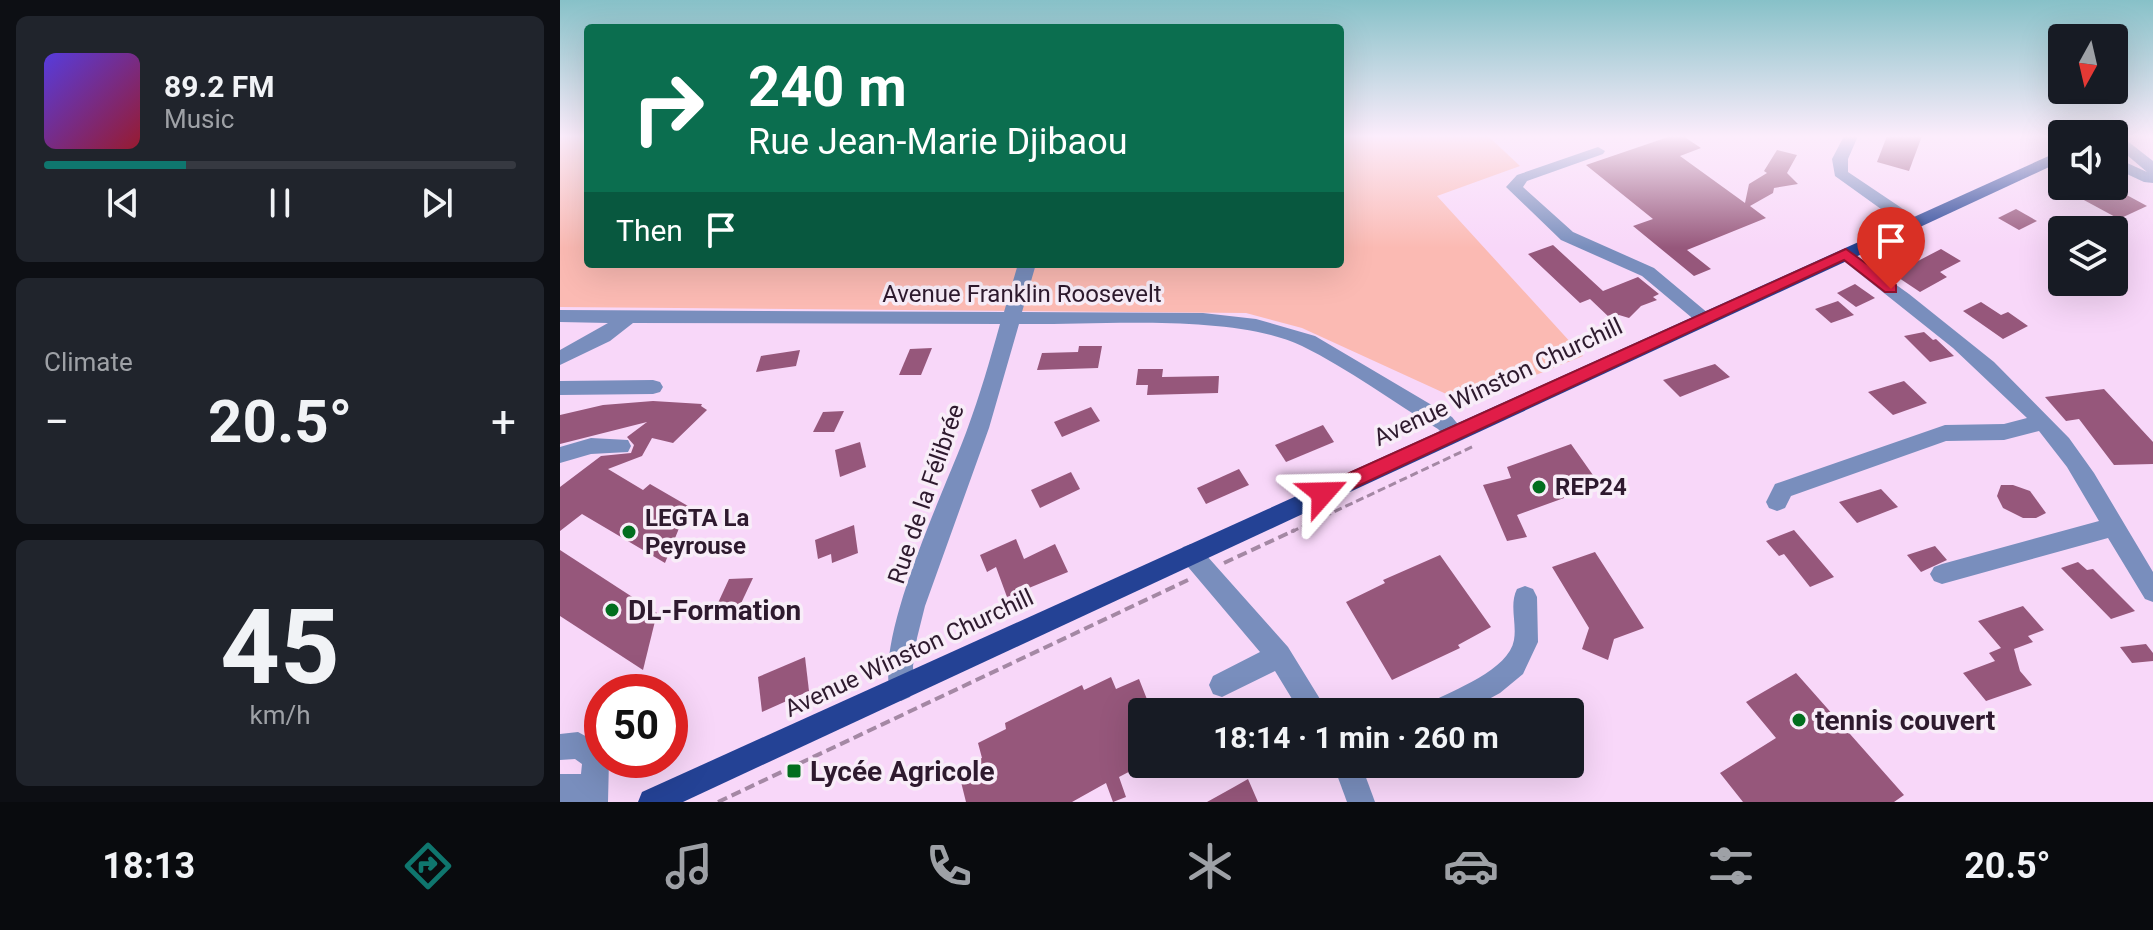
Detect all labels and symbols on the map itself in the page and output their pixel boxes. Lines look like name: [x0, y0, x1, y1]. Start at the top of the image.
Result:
north arrow: [2048, 24, 2128, 104]
pin: [1857, 207, 1925, 289]
street label: Avenue Franklin Roosevelt: [882, 280, 1162, 308]
street label: Avenue Winston Churchill: [1369, 312, 1627, 452]
street label: Rue de la Félibrée: [882, 401, 970, 587]
position arrow: [1281, 451, 1365, 535]
place label: REP24: [1555, 473, 1627, 501]
marker: REP24: [1530, 478, 1548, 496]
place label: LEGTA La Peyrouse: [645, 504, 750, 560]
marker: LEGTA La Peyrouse: [620, 523, 638, 541]
street label: Avenue Winston Churchill: [780, 583, 1038, 723]
place label: DL-Formation: [628, 594, 801, 627]
marker: DL-Formation: [603, 601, 621, 619]
speed limit sign: 50: [584, 674, 688, 778]
place label: tennis couvert: [1815, 704, 1995, 737]
marker: tennis couvert: [1790, 711, 1808, 729]
place label: Lycée Agricole: [810, 755, 995, 788]
marker: Lycée Agricole: [785, 762, 803, 780]

